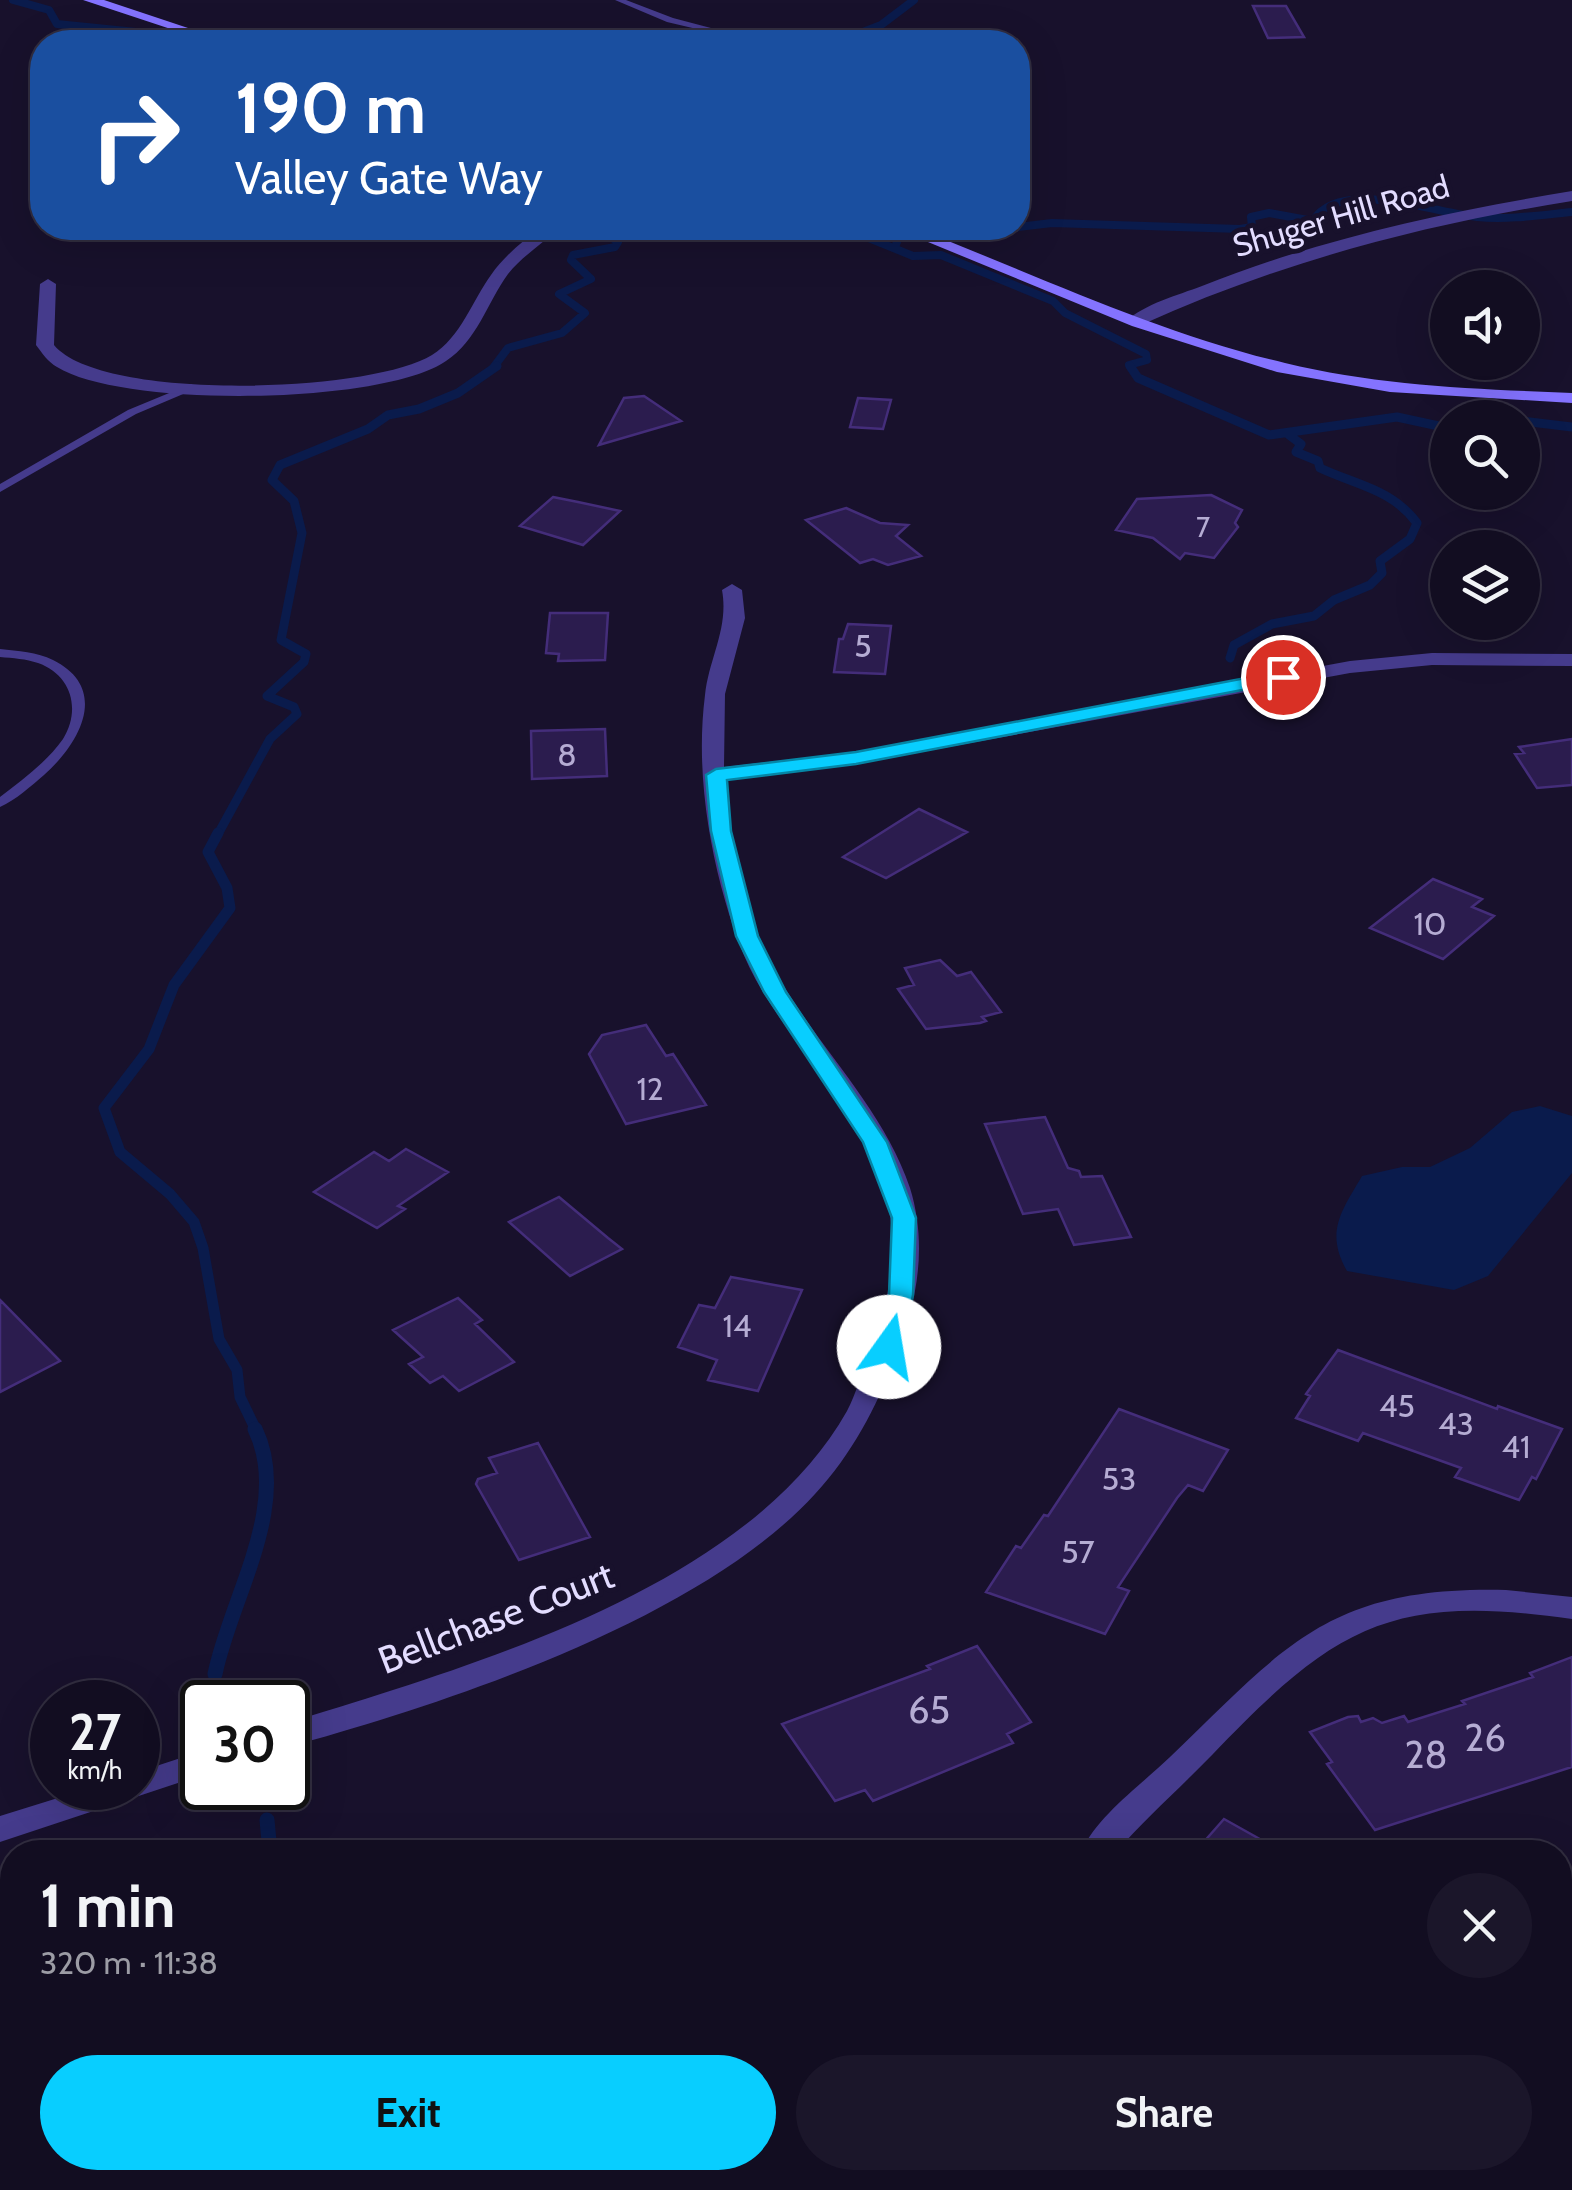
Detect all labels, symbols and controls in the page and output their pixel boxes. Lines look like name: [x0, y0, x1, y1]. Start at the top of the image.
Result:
text: 190 m: [235, 65, 426, 151]
icon: right: [70, 70, 200, 200]
text: Valley Gate Way: [235, 151, 543, 205]
street label: Shuger Hill Road: [1228, 166, 1453, 265]
map controls: [1430, 270, 1540, 640]
button: sound: [1430, 270, 1540, 380]
button: search: [1430, 400, 1540, 510]
house number: 7: [1196, 510, 1210, 544]
button: layers: [1430, 530, 1540, 640]
house number: 5: [854, 626, 872, 665]
pin: [1241, 635, 1326, 720]
icon: arrive: [1256, 650, 1311, 705]
house number: 8: [557, 735, 577, 774]
house number: 10: [1414, 904, 1446, 943]
house number: 12: [636, 1069, 664, 1108]
position arrow: [837, 1295, 941, 1399]
house number: 14: [723, 1306, 751, 1345]
house number: 45: [1379, 1386, 1415, 1425]
house number: 43: [1438, 1404, 1474, 1443]
house number: 41: [1502, 1427, 1530, 1466]
house number: 53: [1102, 1459, 1136, 1498]
house number: 57: [1061, 1532, 1095, 1571]
street label: Bellchase Court: [372, 1551, 620, 1684]
speed limit sign: 30: [180, 1680, 310, 1810]
house number: 65: [908, 1686, 950, 1733]
text: 27: [69, 1702, 121, 1763]
house number: 26: [1464, 1714, 1506, 1761]
house number: 28: [1405, 1731, 1447, 1778]
text: km/h: [68, 1755, 122, 1785]
text: 1 min: [40, 1869, 175, 1942]
button: close: [1427, 1873, 1532, 1978]
text: 320 m · 11:38: [40, 1943, 218, 1982]
button: Exit: [40, 2055, 776, 2170]
button: Share: [796, 2055, 1532, 2170]

